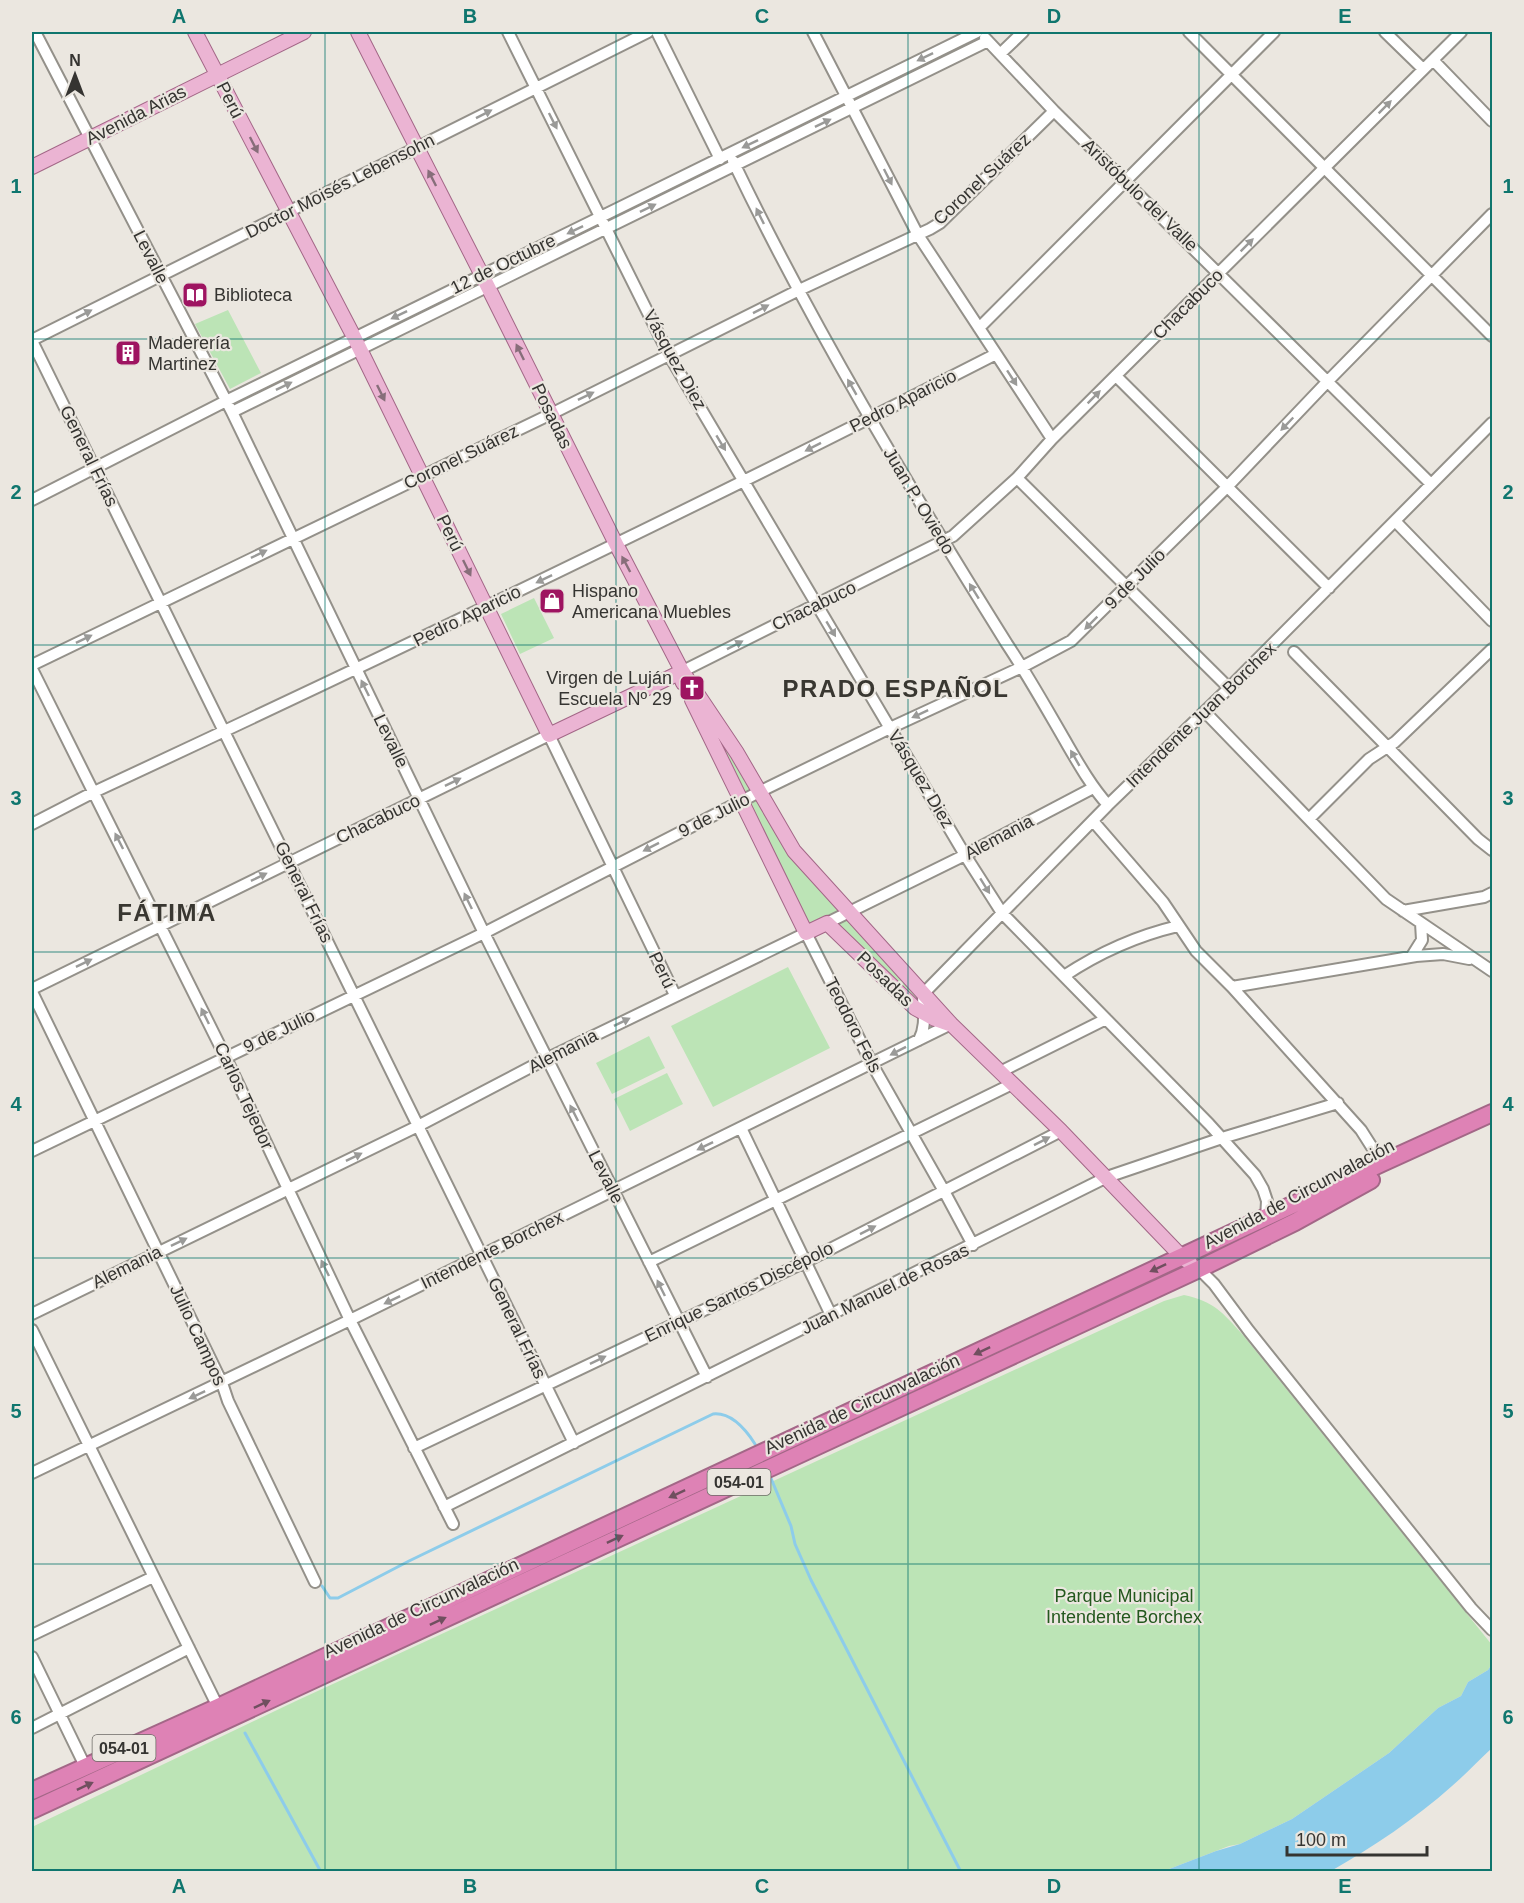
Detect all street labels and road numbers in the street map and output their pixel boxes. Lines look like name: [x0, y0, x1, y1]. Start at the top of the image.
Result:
street label: Perú: [212, 79, 248, 121]
street label: Avenida Arias: [83, 81, 189, 149]
street label: Coronel Suárez: [929, 129, 1035, 229]
street label: Doctor Moisés Lebensohn: [242, 130, 438, 242]
street label: Aristóbulo del Valle: [1078, 135, 1202, 255]
street label: Levalle: [129, 227, 173, 287]
street label: 12 de Octubre: [447, 230, 559, 298]
street label: Chacabuco: [1149, 265, 1227, 343]
street label: Vásquez Diez: [639, 307, 711, 413]
street label: Pedro Aparicio: [846, 366, 960, 436]
street label: Posadas: [528, 380, 576, 452]
street label: General Frías: [56, 402, 122, 510]
street label: Coronel Suárez: [400, 421, 522, 493]
street label: Juan P. Oviedo: [879, 444, 959, 558]
street label: Perú: [433, 512, 467, 554]
street label: 9 de Julio: [1101, 545, 1169, 613]
street label: Chacabuco: [769, 577, 859, 635]
street label: Pedro Aparicio: [410, 581, 524, 651]
street label: Intendente Juan Borchex: [1122, 638, 1280, 792]
street label: Levalle: [370, 711, 412, 771]
street label: Vásquez Diez: [884, 726, 958, 832]
street label: 9 de Julio: [675, 789, 753, 841]
street label: Chacabuco: [333, 790, 423, 848]
street label: Alemania: [961, 810, 1038, 863]
street label: General Frías: [271, 838, 337, 946]
street label: Posadas: [853, 947, 917, 1011]
street label: Perú: [645, 949, 679, 991]
street label: Teodoro Fels: [820, 974, 886, 1076]
street label: 9 de Julio: [240, 1005, 318, 1057]
street label: Alemania: [525, 1025, 602, 1077]
street label: Carlos Tejedor: [210, 1039, 278, 1153]
street label: Avenida de Circunvalación: [1200, 1135, 1398, 1253]
street label: Levalle: [584, 1147, 628, 1207]
street label: Intendente Borchex: [417, 1207, 567, 1293]
street label: Enrique Santos Discépolo: [642, 1238, 836, 1346]
street label: Juan Manuel de Rosas: [798, 1240, 972, 1338]
street label: Alemania: [89, 1241, 166, 1292]
street label: General Frías: [484, 1274, 550, 1382]
street label: Julio Campos: [166, 1281, 230, 1389]
street label: Avenida de Circunvalación: [761, 1350, 963, 1458]
road number: 054-01: [708, 1469, 771, 1495]
street label: Avenida de Circunvalación: [320, 1554, 522, 1662]
road number: 054-01: [92, 1735, 156, 1761]

